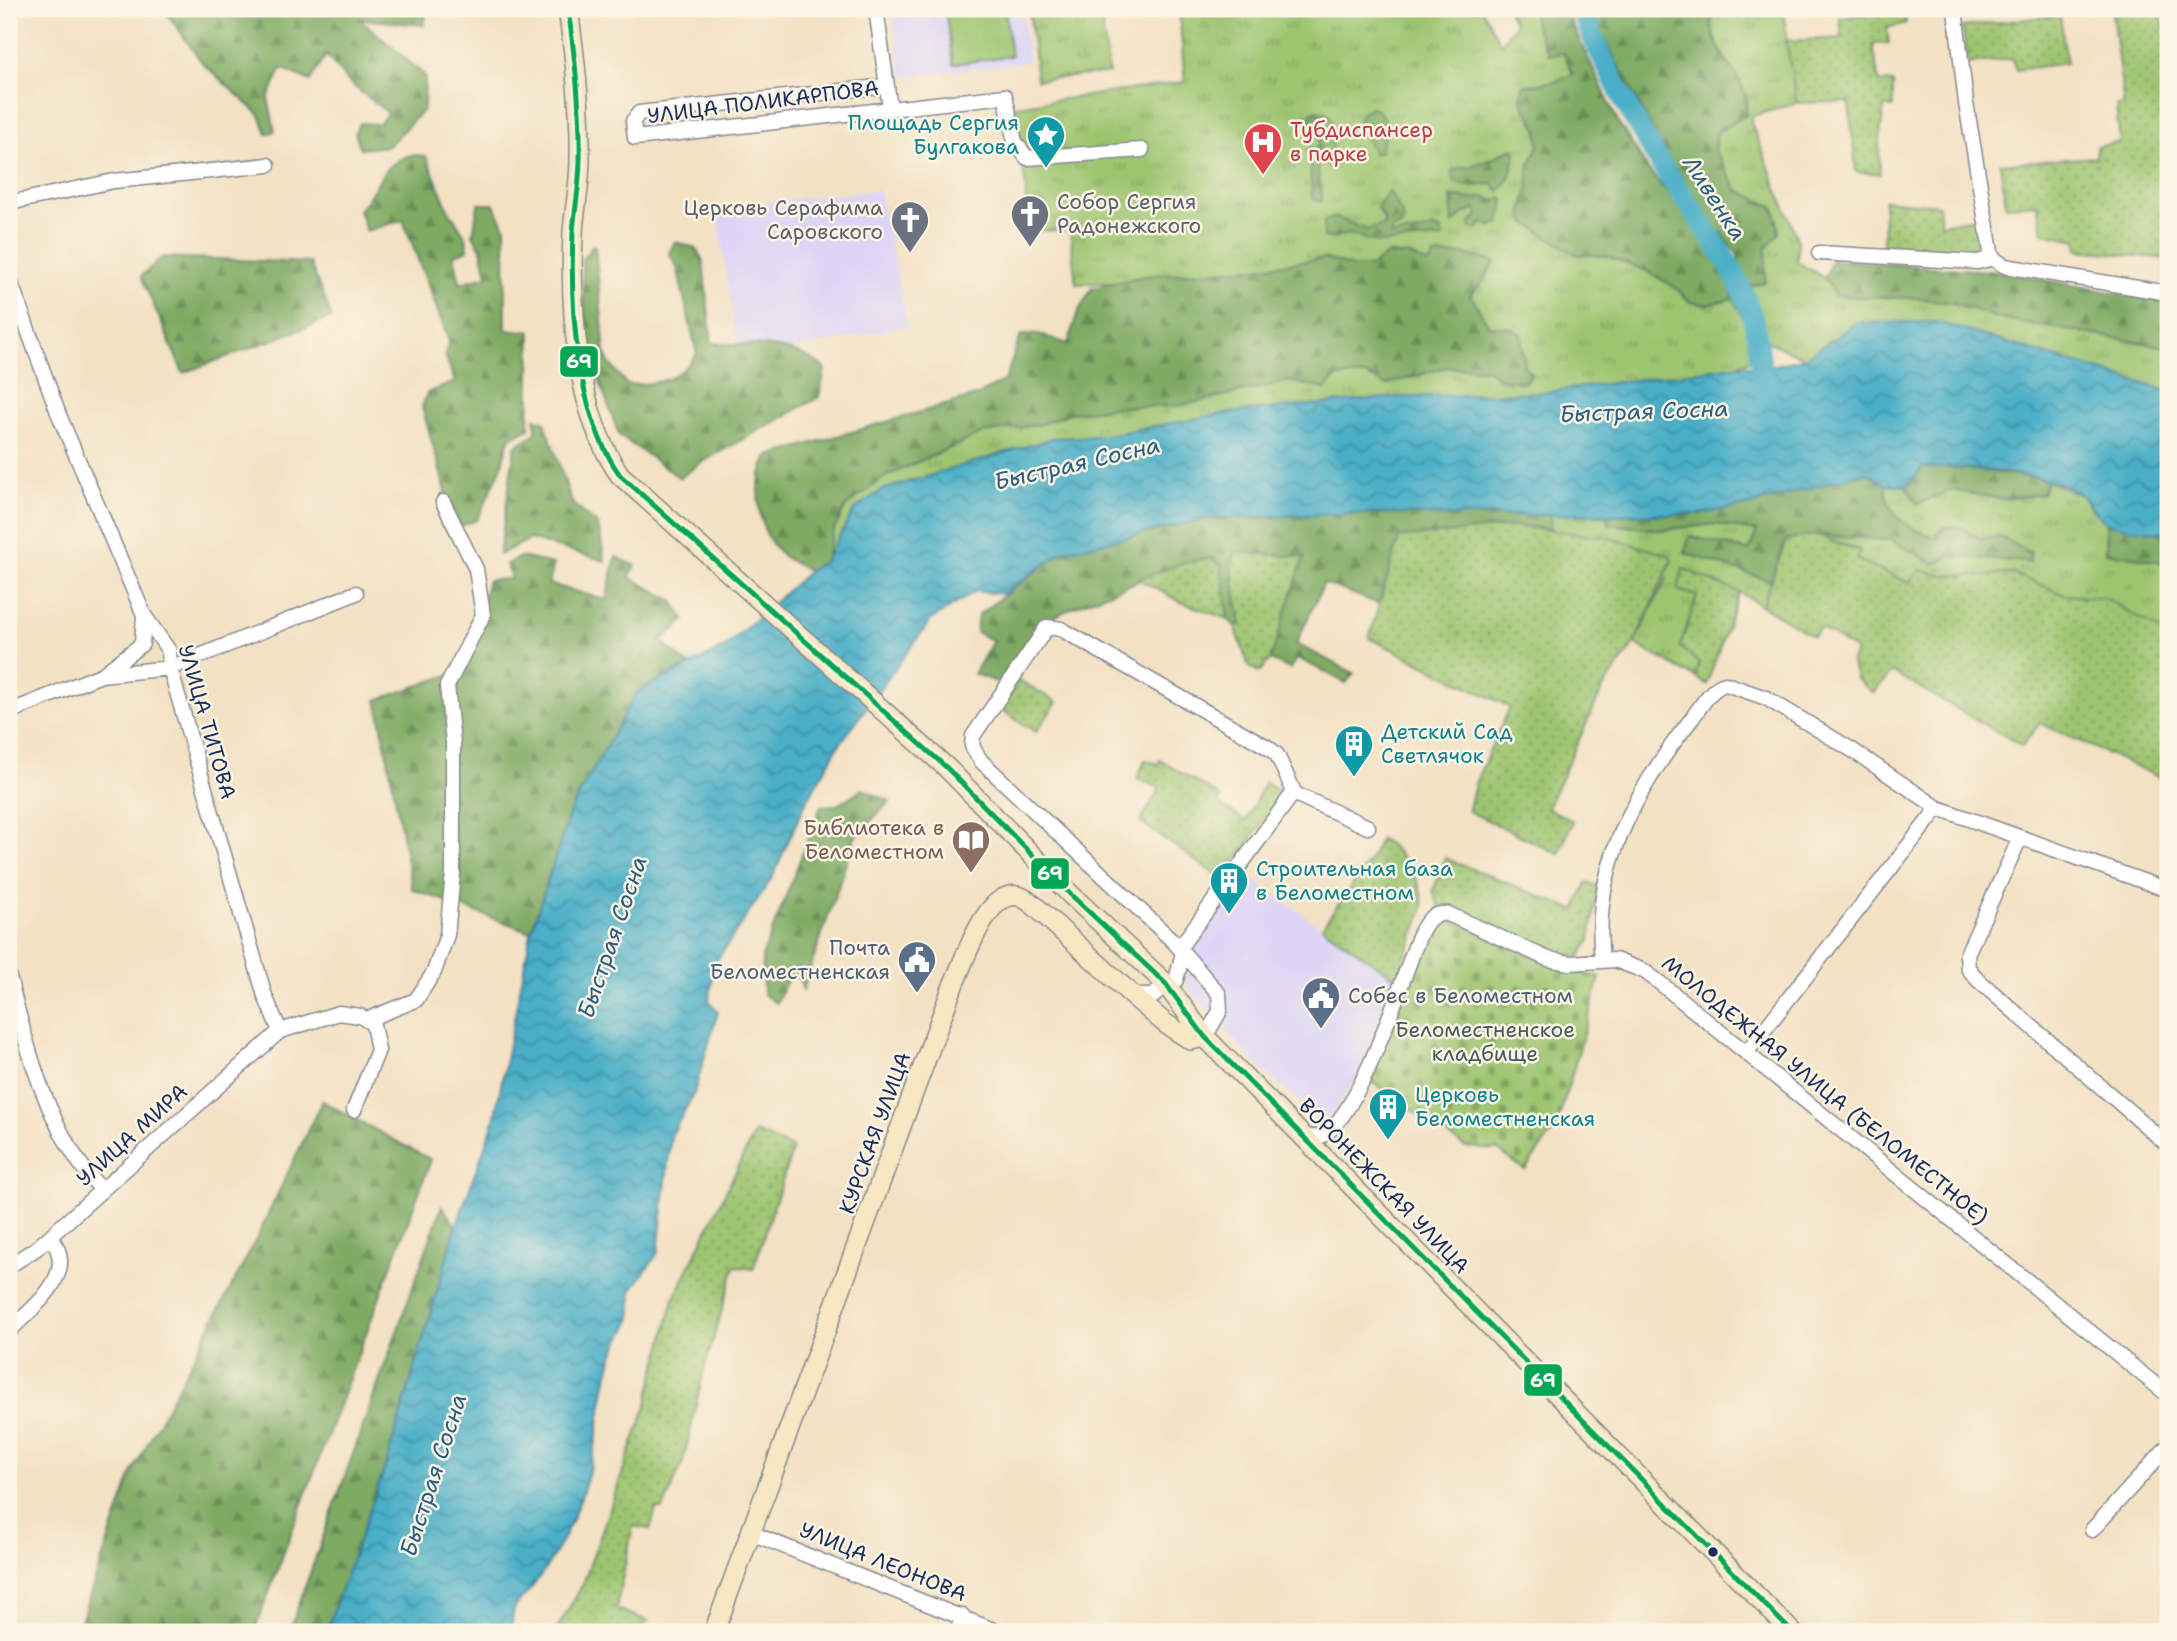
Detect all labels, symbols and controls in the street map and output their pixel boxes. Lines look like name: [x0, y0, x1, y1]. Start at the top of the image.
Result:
street label: УЛИЦА ПОЛИКАРПОВА: [646, 74, 880, 130]
place label: Площадь Сергия Булгакова: [848, 109, 1019, 161]
place icon: Площадь Сергия Булгакова: [1025, 114, 1067, 169]
place label: Тубдиспансер в парке: [1290, 116, 1433, 168]
hospital icon: Тубдиспансер в парке: [1242, 121, 1284, 176]
water label: Ливенка: [1676, 149, 1754, 246]
place label: Собор Сергия Радонежского: [1057, 188, 1201, 240]
church icon: Собор Сергия Радонежского: [1009, 193, 1051, 248]
place label: Церковь Серафима Саровского: [683, 194, 883, 246]
church icon: Церковь Серафима Саровского: [889, 199, 931, 254]
line badge: 69: [559, 345, 599, 378]
text: 69: [566, 349, 592, 374]
water label: Быстрая Сосна: [1559, 393, 1729, 429]
water label: Быстрая Сосна: [991, 429, 1163, 497]
street label: УЛИЦА ТИТОВА: [172, 641, 242, 803]
place label: Детский Сад Светлячок: [1381, 718, 1513, 770]
building icon: Детский Сад Светлячок: [1333, 723, 1375, 778]
place label: Библиотека в Беломестном: [803, 814, 944, 866]
library icon: Библиотека в Беломестном: [950, 819, 992, 874]
water label: Быстрая Сосна: [570, 852, 654, 1022]
place label: Строительная база в Беломестном: [1256, 855, 1453, 907]
line badge: 69: [1030, 857, 1070, 890]
building icon: Строительная база в Беломестном: [1208, 860, 1250, 915]
text: 69: [1037, 861, 1063, 886]
place label: Почта Беломестненская: [710, 934, 890, 986]
public building icon: Почта Беломестненская: [896, 939, 938, 994]
street label: МОЛОДЕЖНАЯ УЛИЦА (БЕЛОМЕСТНОЕ): [1656, 949, 1994, 1231]
public building icon: Собес в Беломестном: [1300, 975, 1342, 1030]
place label: Собес в Беломестном: [1348, 982, 1573, 1010]
park label: Беломестненское кладбище: [1395, 1016, 1575, 1068]
street label: КУРСКАЯ УЛИЦА: [833, 1048, 917, 1218]
street label: УЛИЦА МИРА: [70, 1078, 194, 1192]
place label: Церковь Беломестненская: [1415, 1081, 1595, 1133]
building icon: Церковь Беломестненская: [1367, 1086, 1409, 1141]
street label: ВОРОНЕЖСКАЯ УЛИЦА: [1293, 1092, 1475, 1280]
line badge: 69: [1523, 1363, 1563, 1397]
text: 69: [1530, 1368, 1556, 1393]
water label: Быстрая Сосна: [393, 1390, 473, 1560]
street label: УЛИЦА ЛЕОНОВА: [795, 1516, 971, 1608]
unlabelled marker: [1706, 1545, 1720, 1559]

